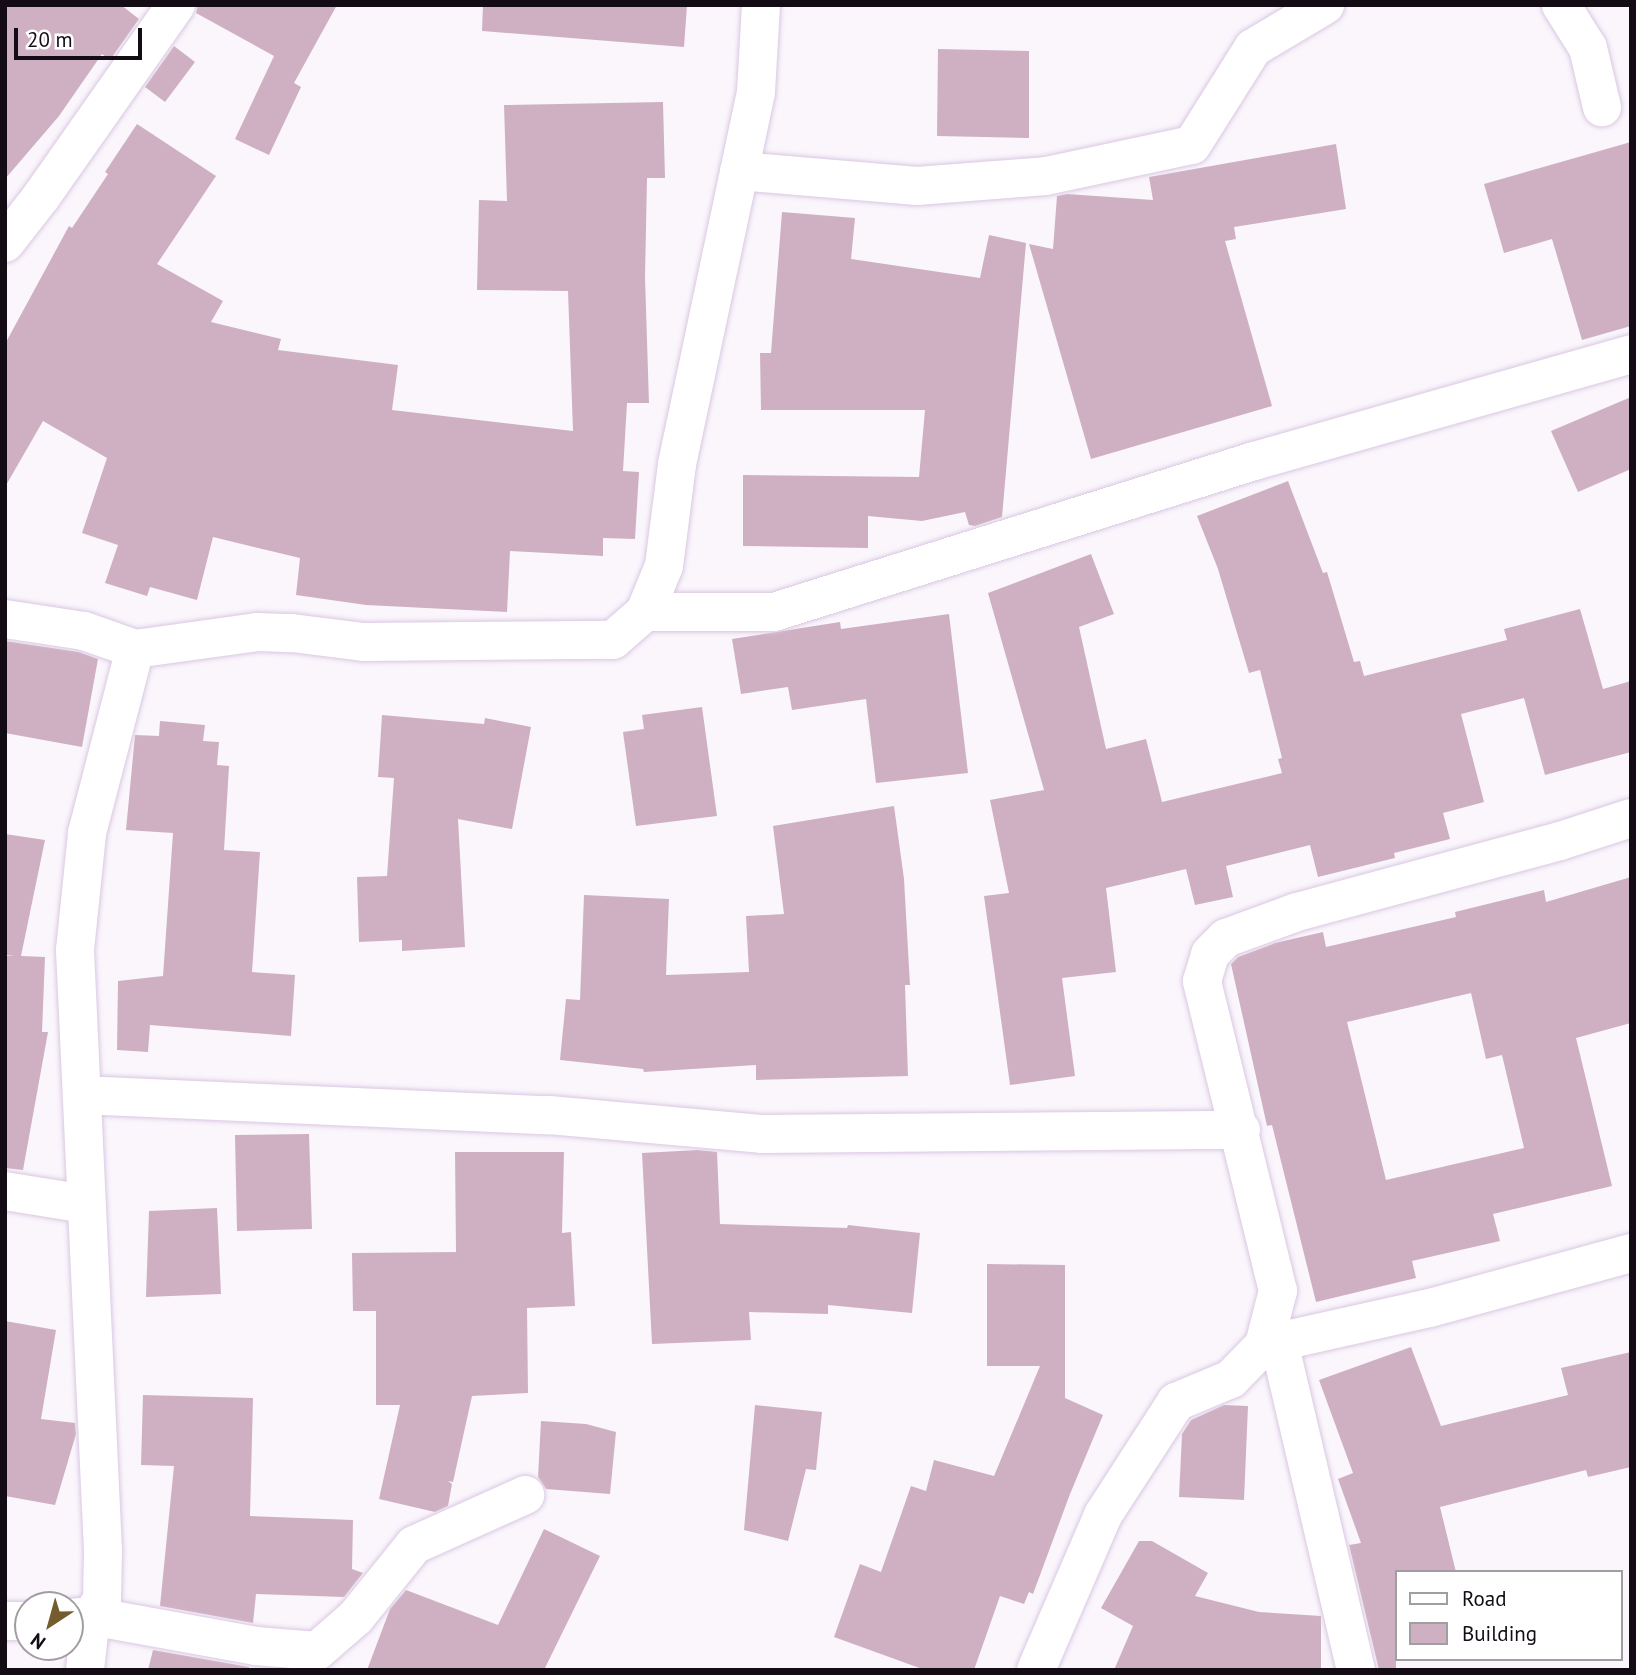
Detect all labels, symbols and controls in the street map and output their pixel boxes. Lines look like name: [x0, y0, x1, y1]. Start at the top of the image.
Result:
scale bar: [18, 14, 145, 58]
text: 20 m: [27, 26, 73, 53]
legend: [1394, 1570, 1622, 1661]
text: Road: [1462, 1585, 1506, 1612]
north arrow: [14, 1591, 84, 1661]
text: Building: [1462, 1620, 1537, 1647]
text: N: [26, 1628, 50, 1655]

